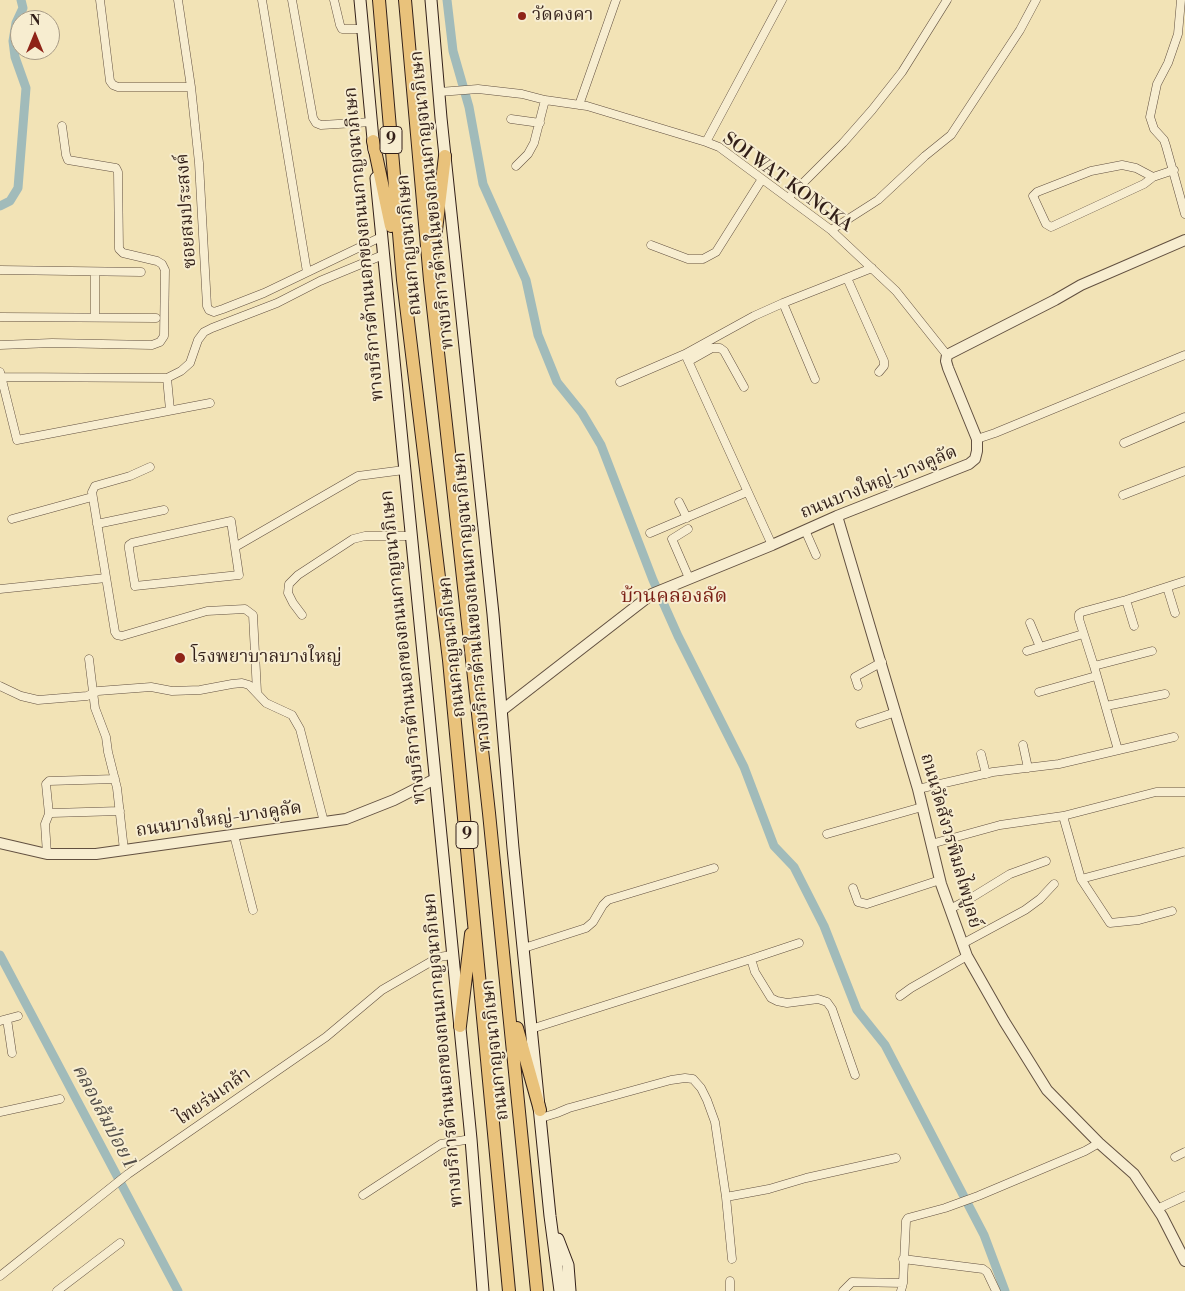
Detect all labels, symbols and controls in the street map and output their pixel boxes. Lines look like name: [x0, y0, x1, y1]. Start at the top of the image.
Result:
place label: วัดคงคา: [532, 5, 593, 27]
north arrow: [10, 10, 60, 60]
marker: วัดคงคา: [516, 10, 528, 22]
text: N: [29, 12, 41, 30]
street label: ทางบริการด้านในของถนนกาญจนาภิเษก: [407, 49, 459, 351]
street label: ทางบริการด้านนอกของถนนกาญจนาภิเษก: [340, 86, 390, 402]
road number: 9: [380, 126, 402, 154]
street label: SOI WAT KONGKA: [718, 129, 856, 237]
street label: ซอยสมประสงค์: [172, 153, 202, 269]
street label: ถนนกาญจนาภิเษก: [393, 173, 427, 317]
street label: ถนนบางใหญ่-บางคูลัด: [797, 442, 961, 524]
street label: ทางบริการด้านในของถนนกาญจนาภิเษก: [449, 451, 497, 753]
street label: ทางบริการด้านนอกของถนนกาญจนาภิเษก: [377, 489, 431, 805]
street label: ถนนกาญจนาภิเษก: [435, 575, 471, 719]
district label: บ้านคลองลัด: [621, 585, 727, 609]
place label: โรงพยาบาลบางใหญ่: [191, 647, 342, 669]
marker: โรงพยาบาลบางใหญ่: [173, 651, 187, 665]
street label: ถนนวัดสังวรพิมลไพบูลย์: [915, 751, 985, 931]
street label: ถนนบางใหญ่-บางคูลัด: [135, 798, 303, 842]
road number: 9: [456, 822, 478, 848]
street label: ทางบริการด้านนอกของถนนกาญจนาภิเษก: [419, 892, 469, 1208]
street label: ถนนกาญจนาภิเษก: [478, 978, 514, 1122]
water label: คลองส้มป่อย 1: [66, 1061, 140, 1171]
street label: ไทยร่มเกล้า: [173, 1063, 255, 1131]

